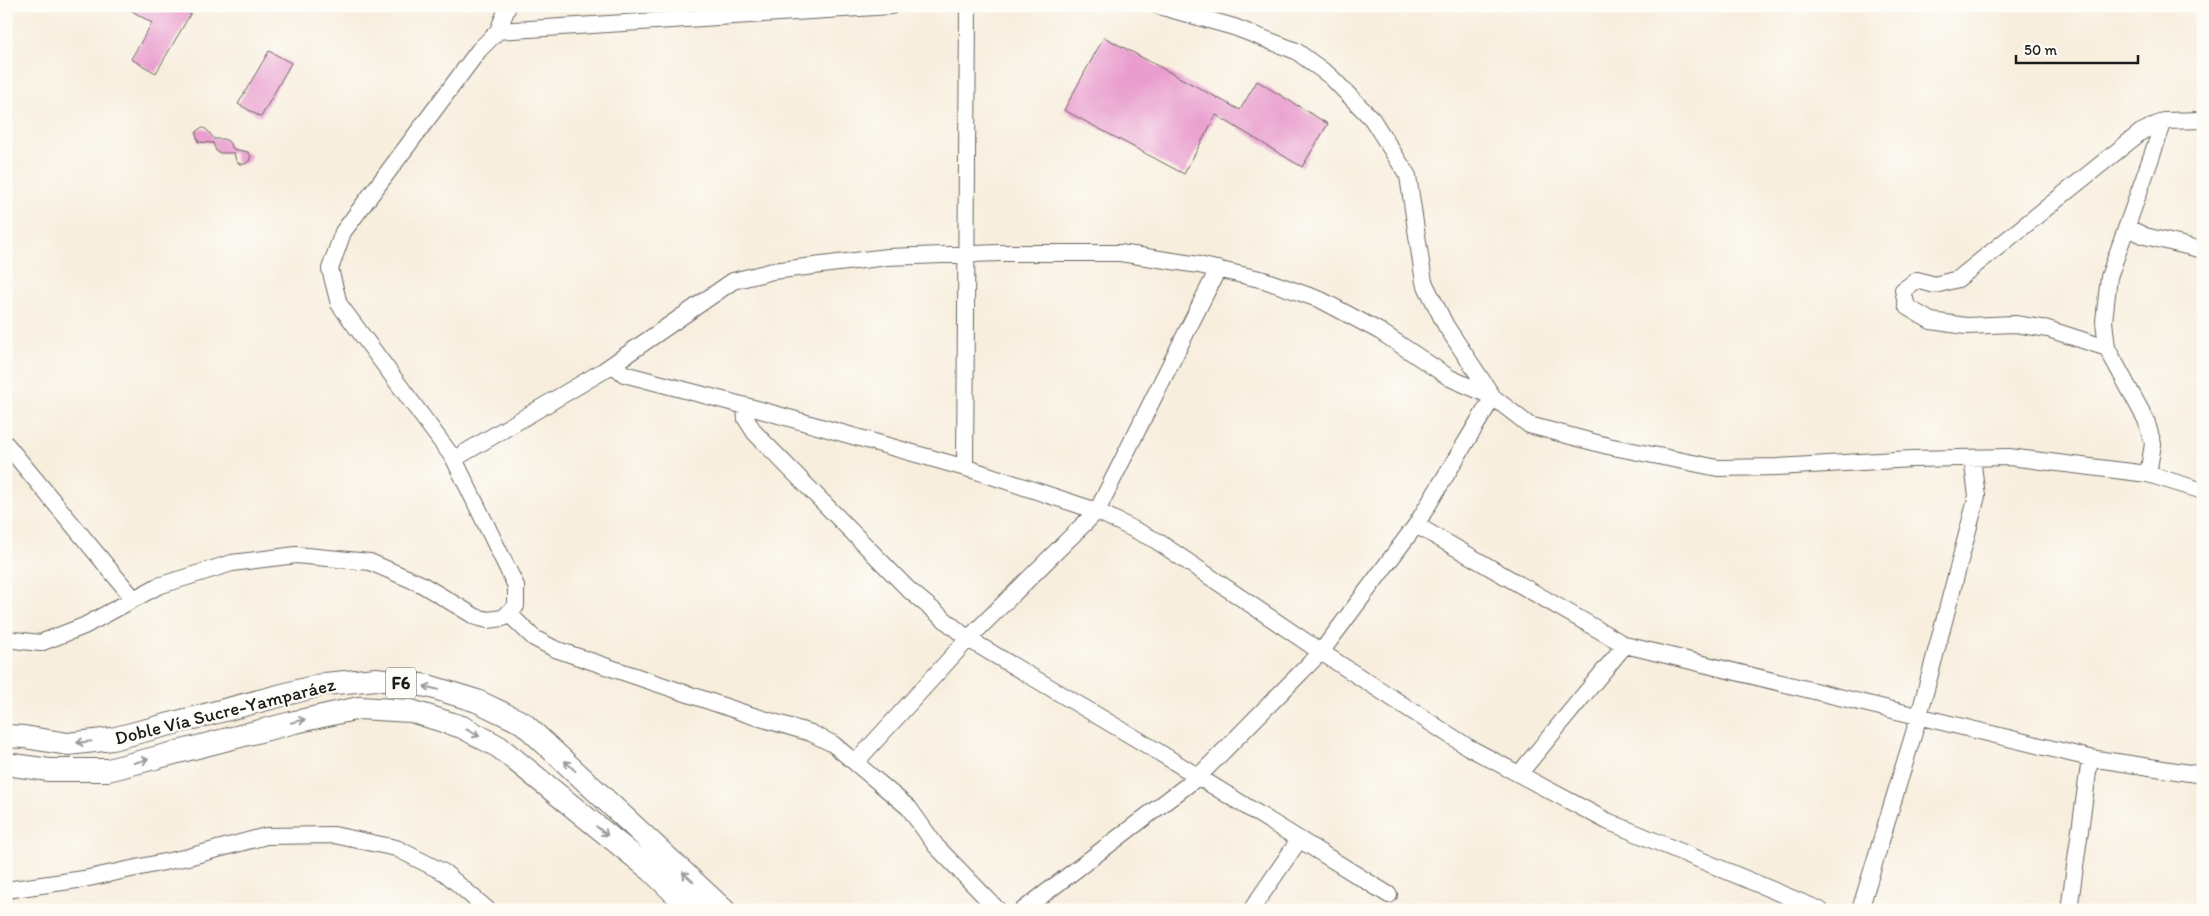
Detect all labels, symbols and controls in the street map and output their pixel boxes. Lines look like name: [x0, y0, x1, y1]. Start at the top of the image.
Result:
scale bar: [2016, 32, 2139, 64]
text: 50 m: [2024, 41, 2057, 59]
road number: F6: [386, 668, 416, 698]
street label: Doble Vía Sucre-Yamparáez: [112, 672, 338, 750]
one-way arrow: [423, 683, 439, 692]
one-way arrow: [290, 716, 306, 725]
one-way arrow: [465, 728, 480, 738]
one-way arrow: [76, 737, 92, 747]
one-way arrow: [132, 756, 148, 766]
one-way arrow: [563, 760, 576, 772]
one-way arrow: [595, 825, 608, 836]
one-way arrow: [682, 871, 695, 882]

